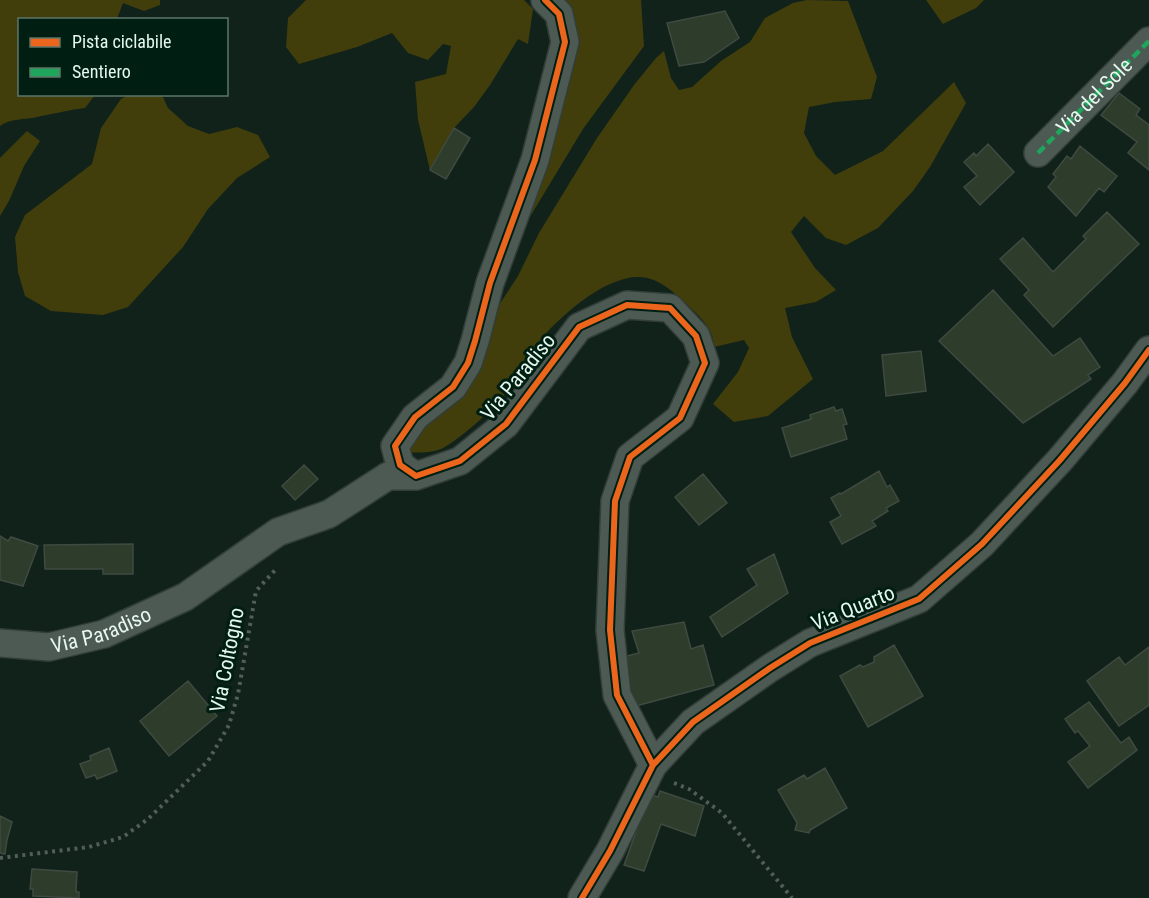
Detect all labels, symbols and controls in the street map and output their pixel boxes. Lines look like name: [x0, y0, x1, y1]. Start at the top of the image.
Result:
legend: [18, 18, 228, 96]
text: Pista ciclabile: [72, 31, 171, 52]
street label: Via del Sole: [1051, 53, 1137, 139]
text: Sentiero: [72, 61, 131, 82]
street label: Via Paradiso: [476, 329, 560, 425]
street label: Via Quarto: [808, 580, 898, 636]
street label: Via Paradiso: [49, 602, 155, 658]
street label: Via Coltogno: [205, 606, 249, 714]

